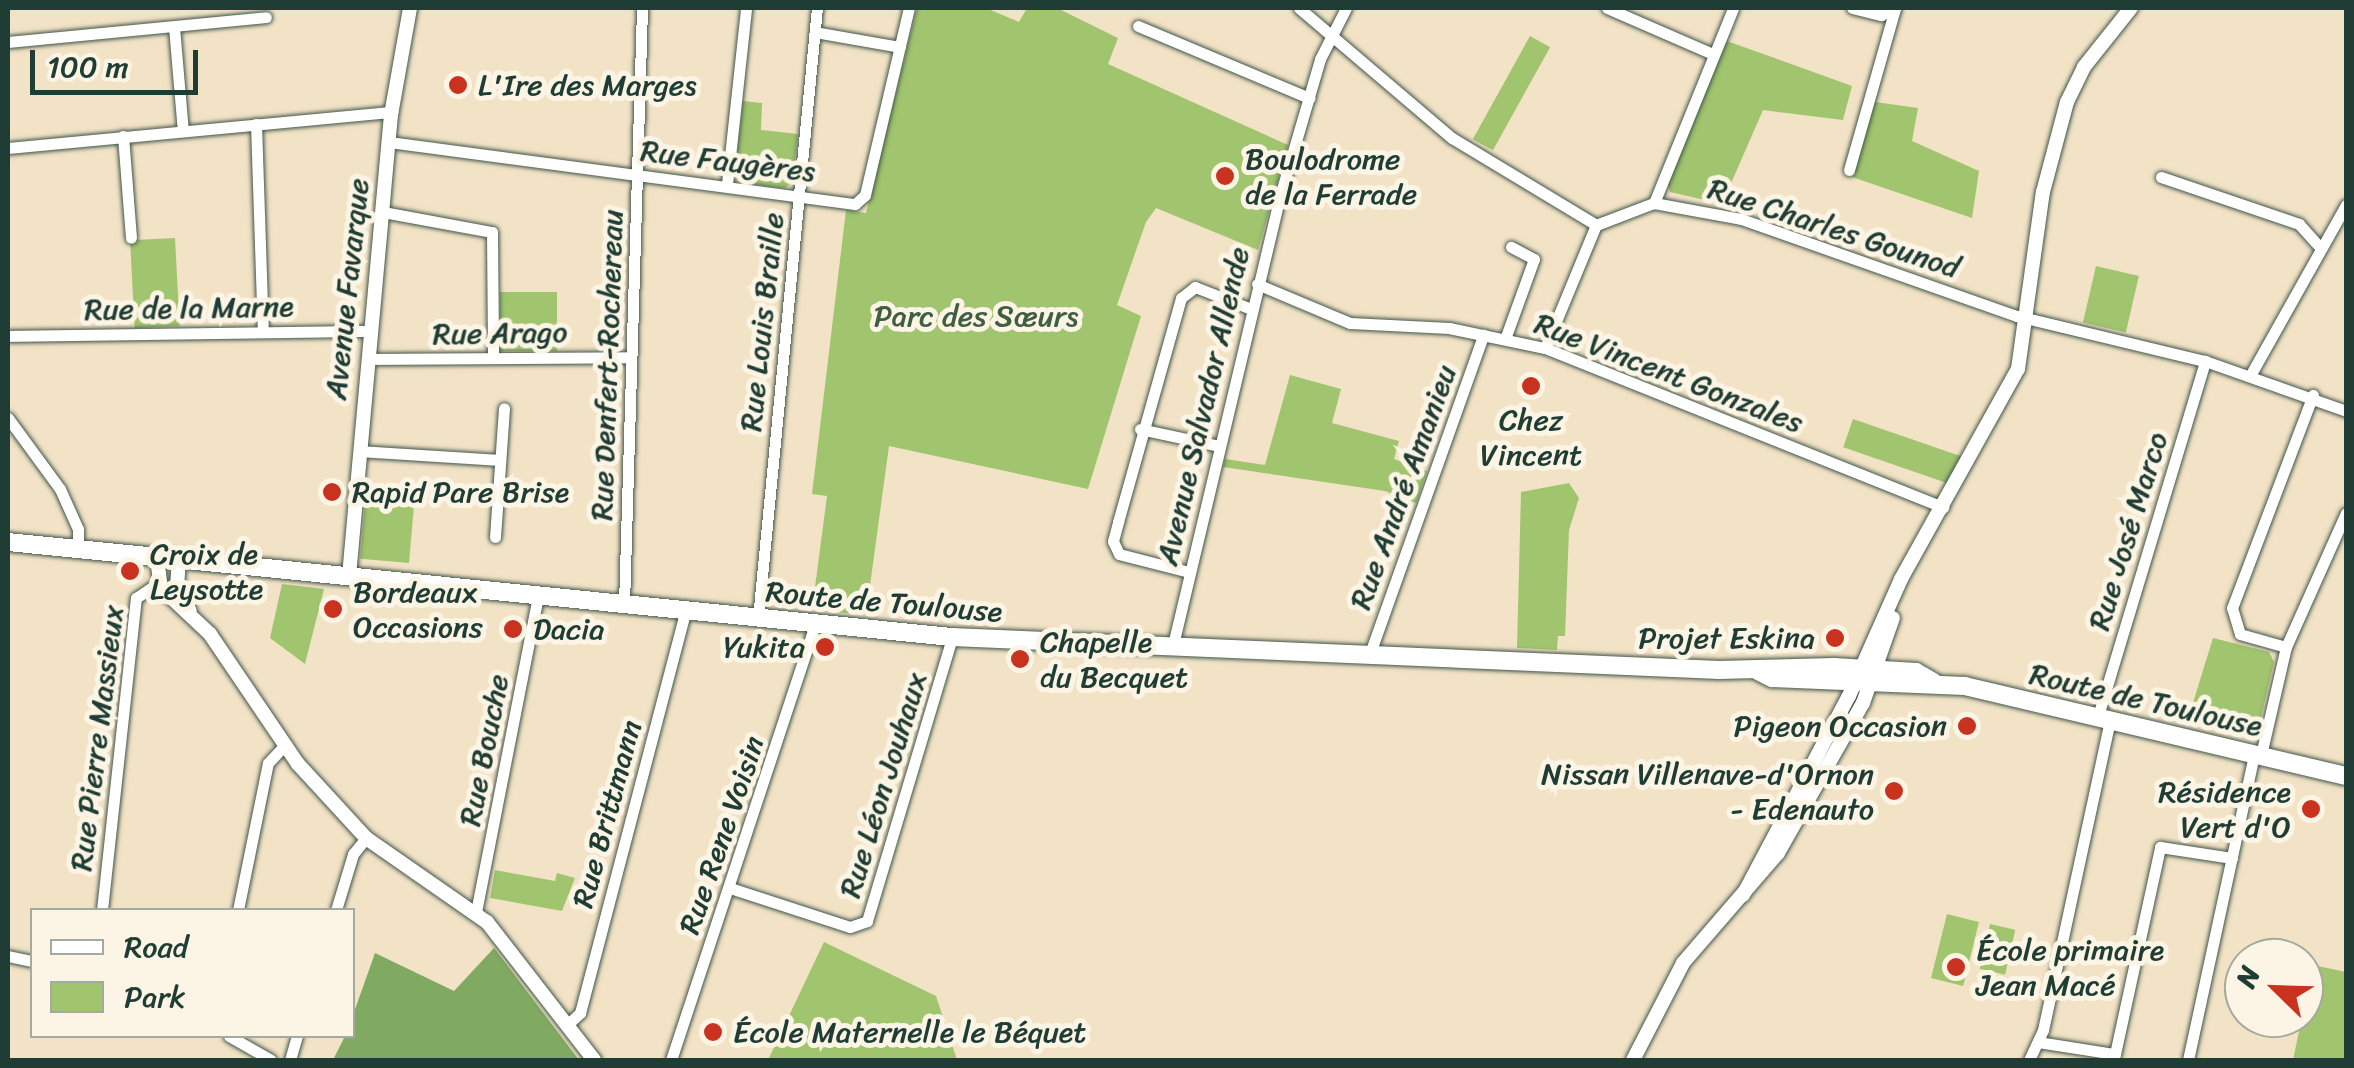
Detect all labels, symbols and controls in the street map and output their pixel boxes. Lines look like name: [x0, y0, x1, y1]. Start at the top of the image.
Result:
scale bar: [35, 30, 202, 92]
text: 100 m: [47, 40, 129, 94]
place label: L'Ire des Marges: [478, 67, 698, 103]
marker: L'Ire des Marges: [447, 74, 469, 96]
street label: Rue Faugères: [639, 132, 817, 190]
place label: Boulodrome de la Ferrade: [1245, 141, 1417, 212]
marker: Boulodrome de la Ferrade: [1214, 165, 1236, 187]
street label: Rue Charles Gounod: [1704, 170, 1964, 286]
street label: Avenue Favarque: [317, 177, 377, 401]
street label: Rue Denfert-Rochereau: [584, 208, 630, 522]
street label: Rue Louis Braille: [733, 211, 791, 433]
street label: Avenue Salvador Allende: [1149, 243, 1257, 569]
street label: Rue de la Marne: [83, 288, 295, 328]
park label: Parc des Sœurs: [873, 298, 1079, 334]
street label: Rue Vincent Gonzales: [1530, 305, 1808, 441]
street label: Rue Arago: [432, 314, 568, 352]
street label: Rue André Amanieu: [1342, 360, 1464, 614]
marker: Chez Vincent: [1520, 375, 1542, 397]
place label: Chez Vincent: [1480, 402, 1582, 472]
street label: Rue José Marco: [2081, 427, 2175, 635]
place label: Rapid Pare Brise: [352, 474, 571, 510]
marker: Rapid Pare Brise: [321, 481, 343, 503]
place label: Croix de Leysotte: [150, 536, 263, 606]
marker: Croix de Leysotte: [119, 560, 141, 582]
place label: Bordeaux Occasions: [353, 574, 483, 644]
street label: Route de Toulouse: [764, 574, 1004, 630]
marker: Bordeaux Occasions: [322, 598, 344, 620]
street label: Rue Pierre Massieux: [63, 603, 131, 873]
place label: Dacia: [533, 611, 604, 647]
marker: Dacia: [502, 618, 524, 640]
place label: Projet Eskina: [1638, 620, 1815, 656]
place label: Chapelle du Becquet: [1040, 624, 1186, 694]
marker: Projet Eskina: [1824, 627, 1846, 649]
place label: Yukita: [723, 629, 805, 665]
marker: Yukita: [814, 636, 836, 658]
marker: Chapelle du Becquet: [1009, 648, 1031, 670]
street label: Route de Toulouse: [2026, 656, 2266, 744]
street label: Rue Léon Jouhaux: [832, 668, 934, 902]
street label: Rue Bouche: [452, 672, 516, 828]
place label: Pigeon Occasion: [1735, 708, 1947, 744]
marker: Pigeon Occasion: [1956, 715, 1978, 737]
street label: Rue Brittmann: [565, 716, 649, 912]
street label: Rue Rene Voisin: [671, 731, 773, 939]
place label: Nissan Villenave-d'Ornon - Edenauto: [1539, 756, 1874, 826]
place label: Résidence Vert d'O: [2158, 774, 2291, 844]
marker: Nissan Villenave-d'Ornon - Edenauto: [1883, 780, 1905, 802]
marker: Résidence Vert d'O: [2300, 798, 2322, 820]
legend: [30, 908, 355, 1038]
text: Road: [124, 920, 188, 974]
place label: École primaire Jean Macé: [1976, 932, 2165, 1002]
north arrow: [2224, 938, 2324, 1038]
marker: École primaire Jean Macé: [1945, 956, 1967, 978]
text: N: [2221, 958, 2274, 995]
text: Park: [124, 970, 186, 1024]
place label: École Maternelle le Béquet: [733, 1014, 1088, 1050]
marker: École Maternelle le Béquet: [702, 1021, 724, 1043]

